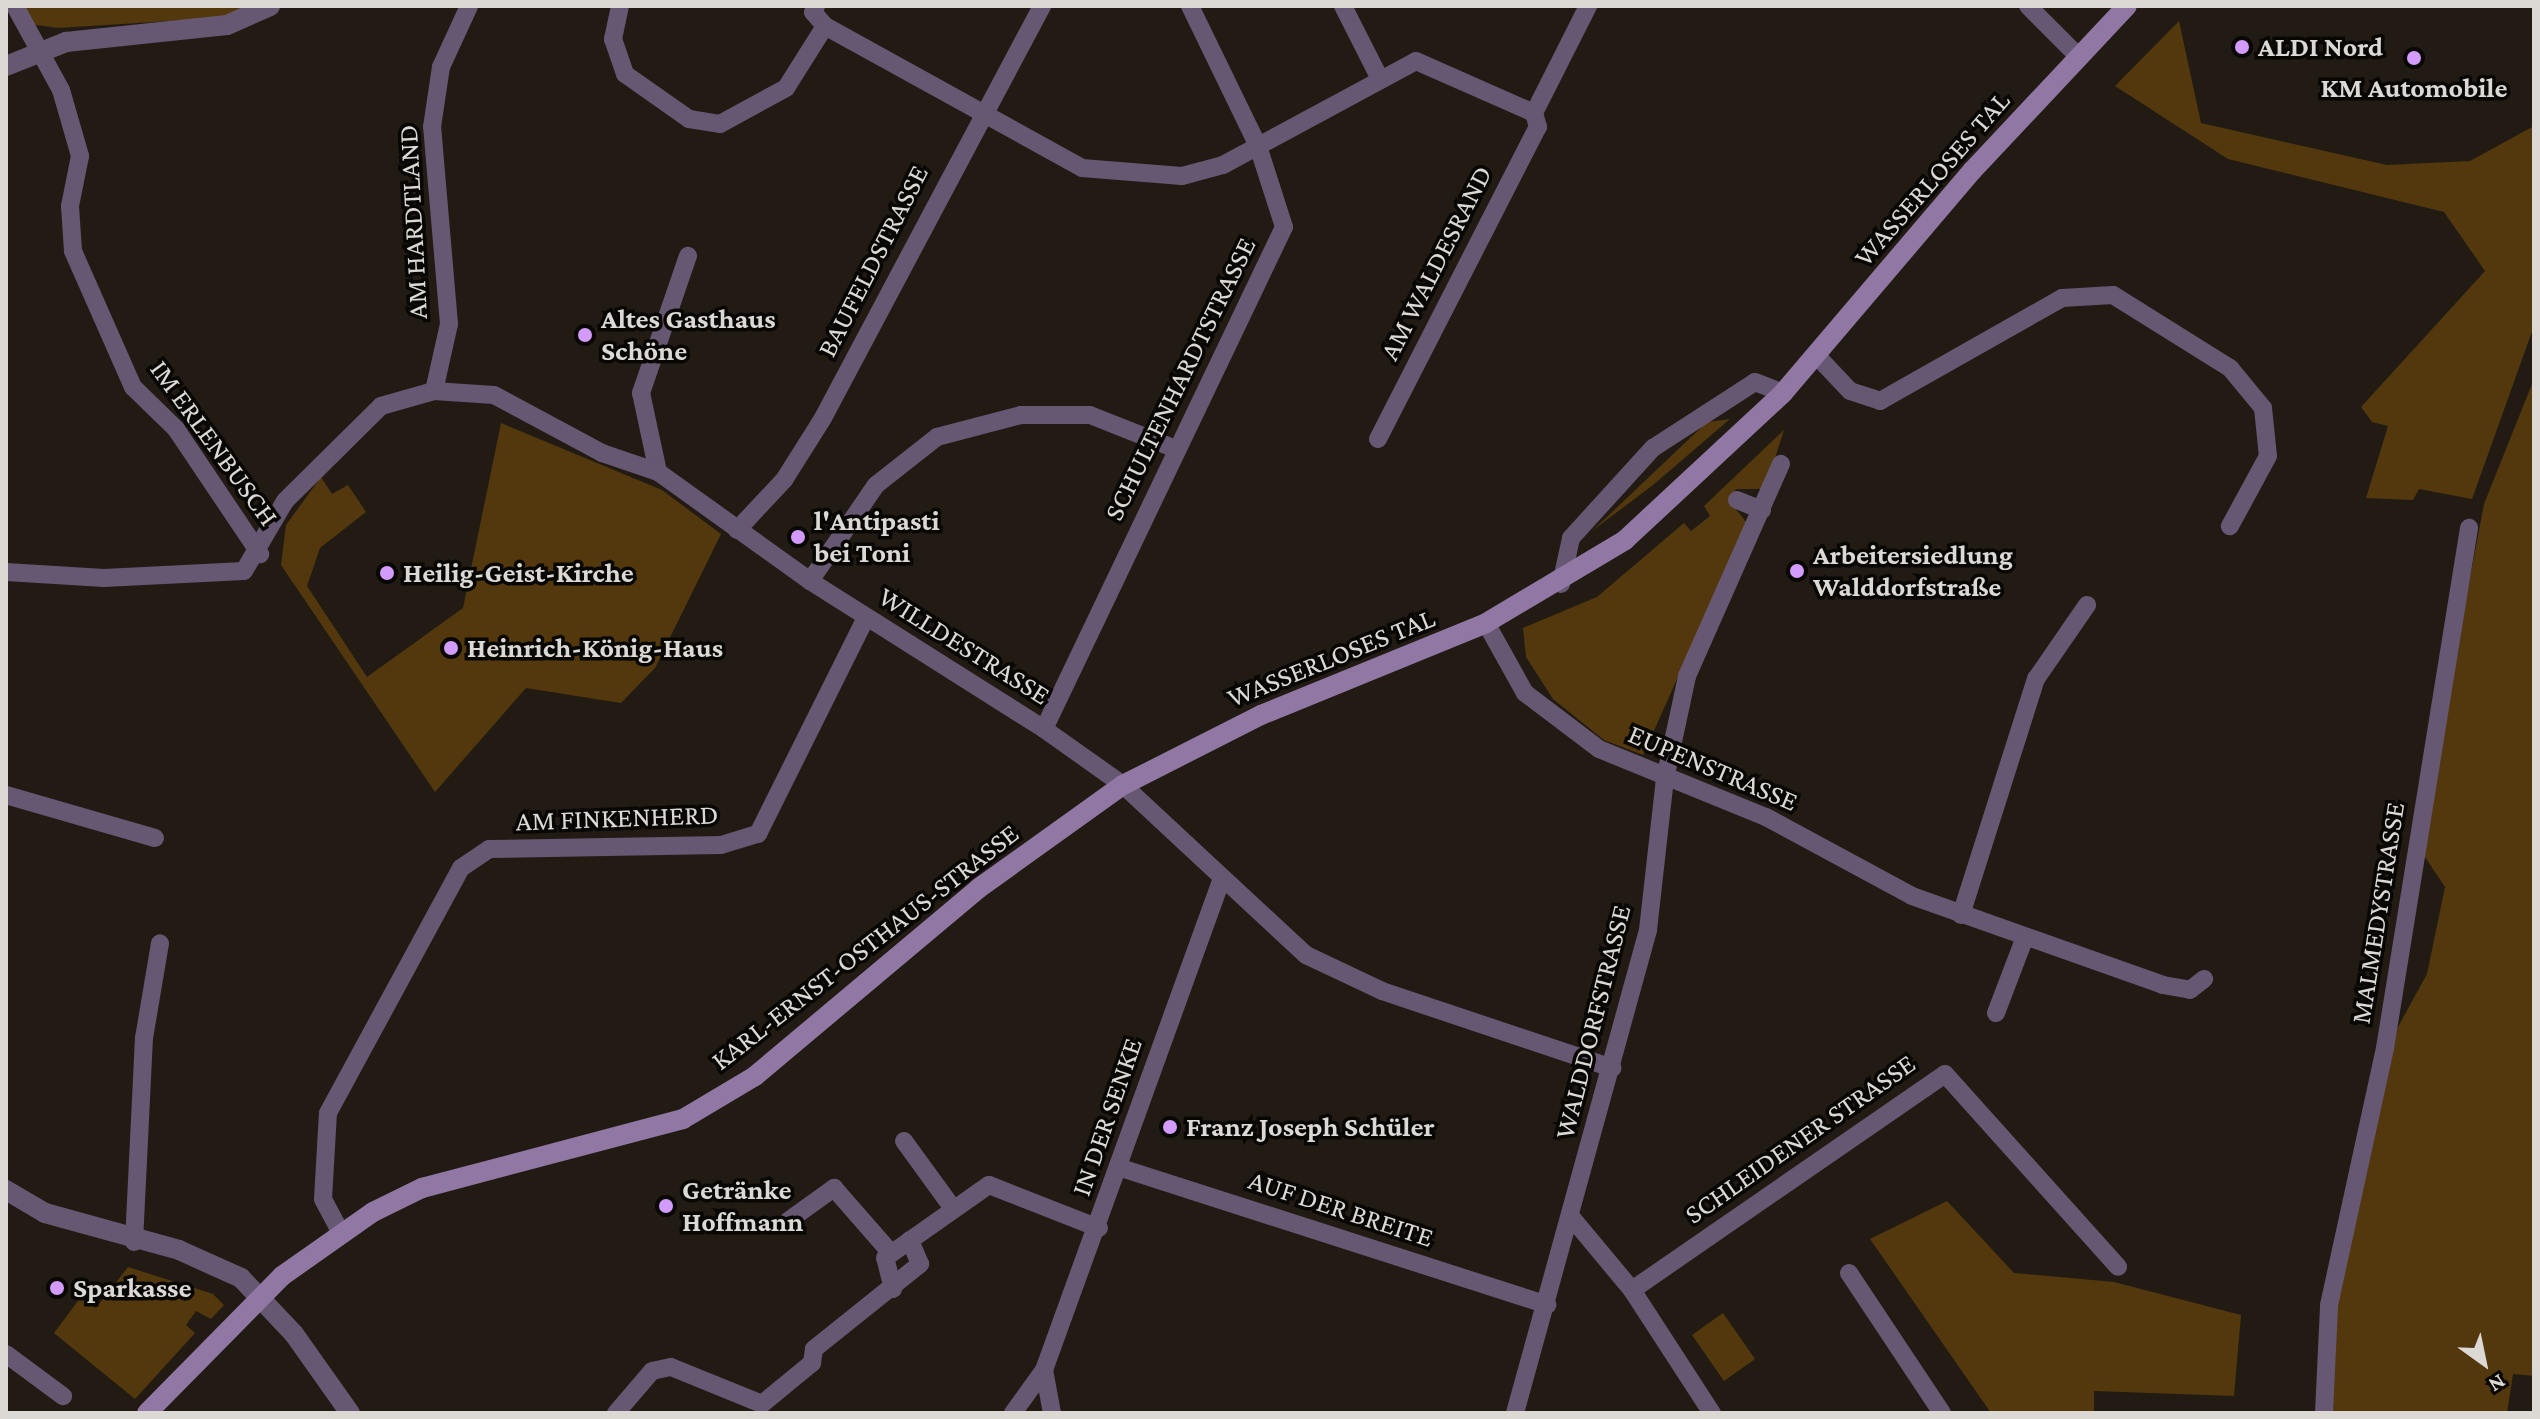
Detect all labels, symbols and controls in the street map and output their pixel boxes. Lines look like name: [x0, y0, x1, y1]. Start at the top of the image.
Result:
place label: ALDI Nord: [2258, 30, 2383, 64]
marker: ALDI Nord: [2233, 38, 2251, 56]
marker: KM Automobile: [2405, 49, 2423, 67]
place label: KM Automobile: [2320, 71, 2508, 105]
street label: WASSERLOSES TAL: [1847, 85, 2017, 273]
street label: AM HARDTLAND: [391, 124, 435, 320]
street label: BAUFELDSTRASSE: [810, 160, 936, 362]
street label: AM WALDESRAND: [1373, 160, 1499, 366]
street label: SCHULTENHARDTSTRASSE: [1097, 232, 1263, 526]
place label: Altes Gasthaus Schöne: [601, 302, 776, 368]
marker: Altes Gasthaus Schöne: [576, 326, 594, 344]
street label: IM ERLENBUSCH: [143, 354, 285, 532]
place label: l'Antipasti bei Toni: [814, 504, 940, 570]
marker: l'Antipasti bei Toni: [789, 528, 807, 546]
place label: Arbeitersiedlung Walddorfstraße: [1813, 538, 2013, 604]
place label: Heilig-Geist-Kirche: [403, 556, 634, 590]
marker: Arbeitersiedlung Walddorfstraße: [1788, 562, 1806, 580]
marker: Heilig-Geist-Kirche: [378, 564, 396, 582]
street label: WILLDESTRASSE: [872, 580, 1056, 712]
street label: WASSERLOSES TAL: [1222, 601, 1440, 715]
place label: Heinrich-König-Haus: [467, 631, 723, 665]
marker: Heinrich-König-Haus: [442, 639, 460, 657]
street label: EUPENSTRASSE: [1623, 717, 1803, 819]
street label: AM FINKENHERD: [515, 798, 719, 838]
street label: MALMEDYSTRASSE: [2344, 800, 2412, 1026]
street label: KARL-ERNST-OSTHAUS-STRASSE: [705, 817, 1025, 1077]
street label: WALDDORFSTRASSE: [1548, 902, 1638, 1142]
street label: IN DER SENKE: [1064, 1034, 1150, 1200]
street label: SCHLEIDENER STRASSE: [1678, 1047, 1922, 1231]
place label: Franz Joseph Schüler: [1186, 1110, 1435, 1144]
marker: Franz Joseph Schüler: [1161, 1118, 1179, 1136]
street label: AUF DER BREITE: [1244, 1163, 1438, 1255]
place label: Getränke Hoffmann: [682, 1173, 803, 1239]
marker: Getränke Hoffmann: [657, 1197, 675, 1215]
place label: Sparkasse: [73, 1271, 191, 1305]
marker: Sparkasse: [48, 1279, 66, 1297]
north arrow: [2444, 1323, 2524, 1403]
text: N: [2484, 1369, 2510, 1398]

